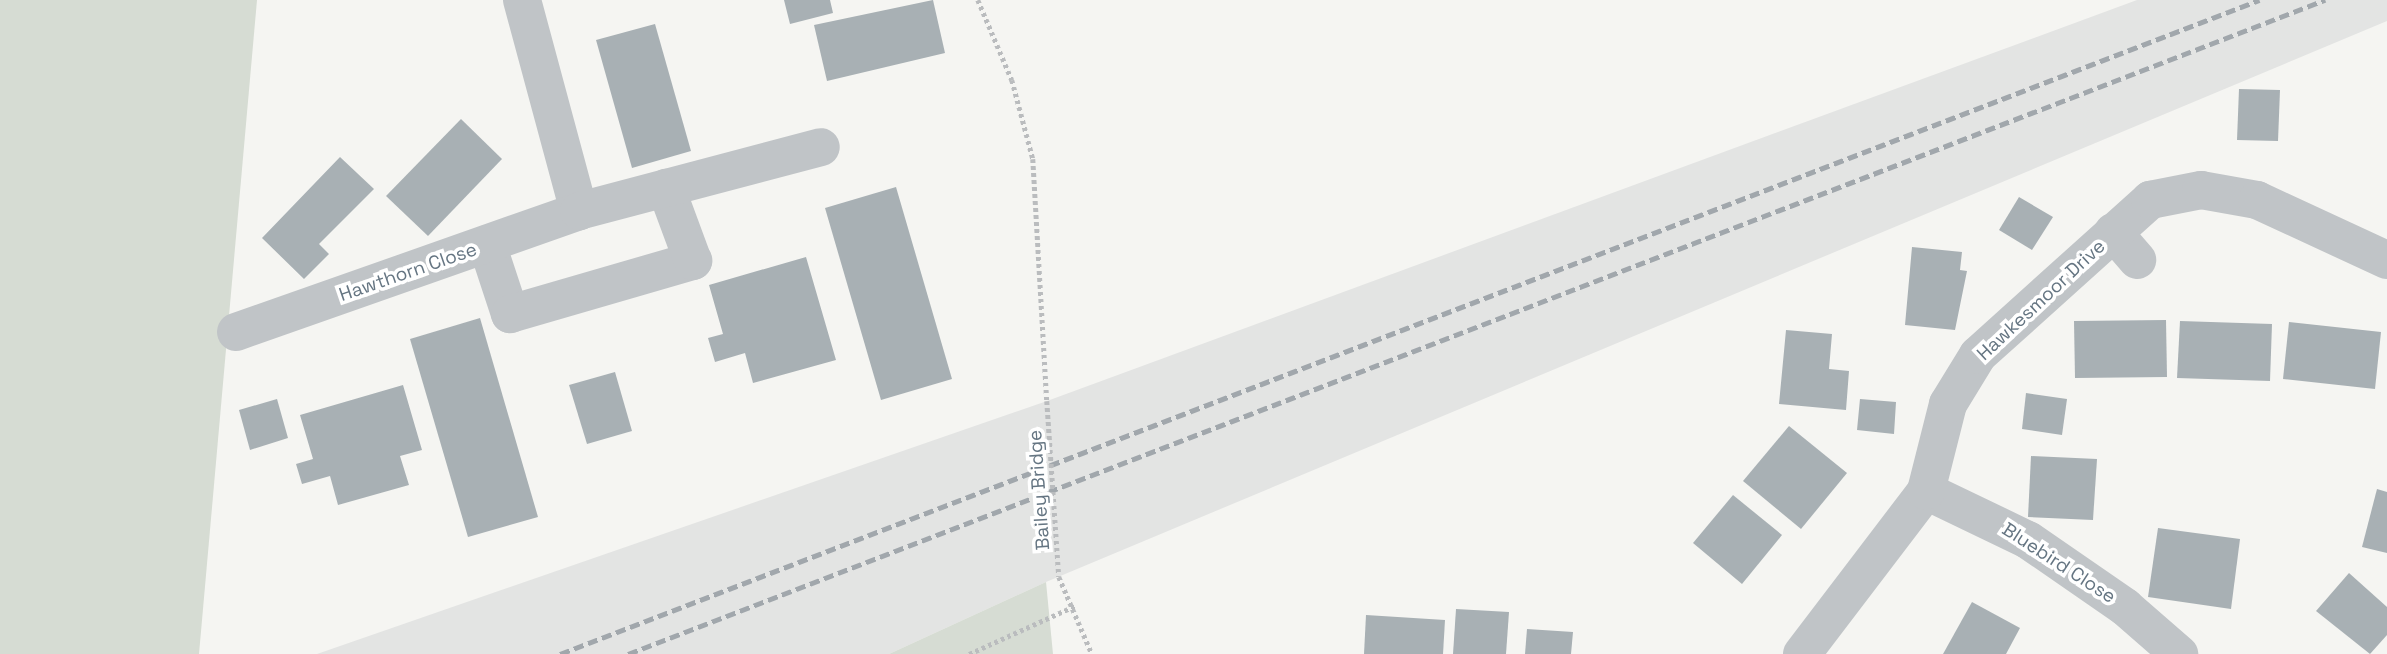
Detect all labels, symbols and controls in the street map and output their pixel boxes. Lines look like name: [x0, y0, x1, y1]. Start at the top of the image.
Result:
street label: Hawkesmoor Drive: [1972, 235, 2110, 365]
street label: Hawthorn Close: [336, 238, 480, 306]
street label: Bailey Bridge: [1023, 429, 1055, 551]
street label: Bluebird Close: [1998, 518, 2120, 608]

